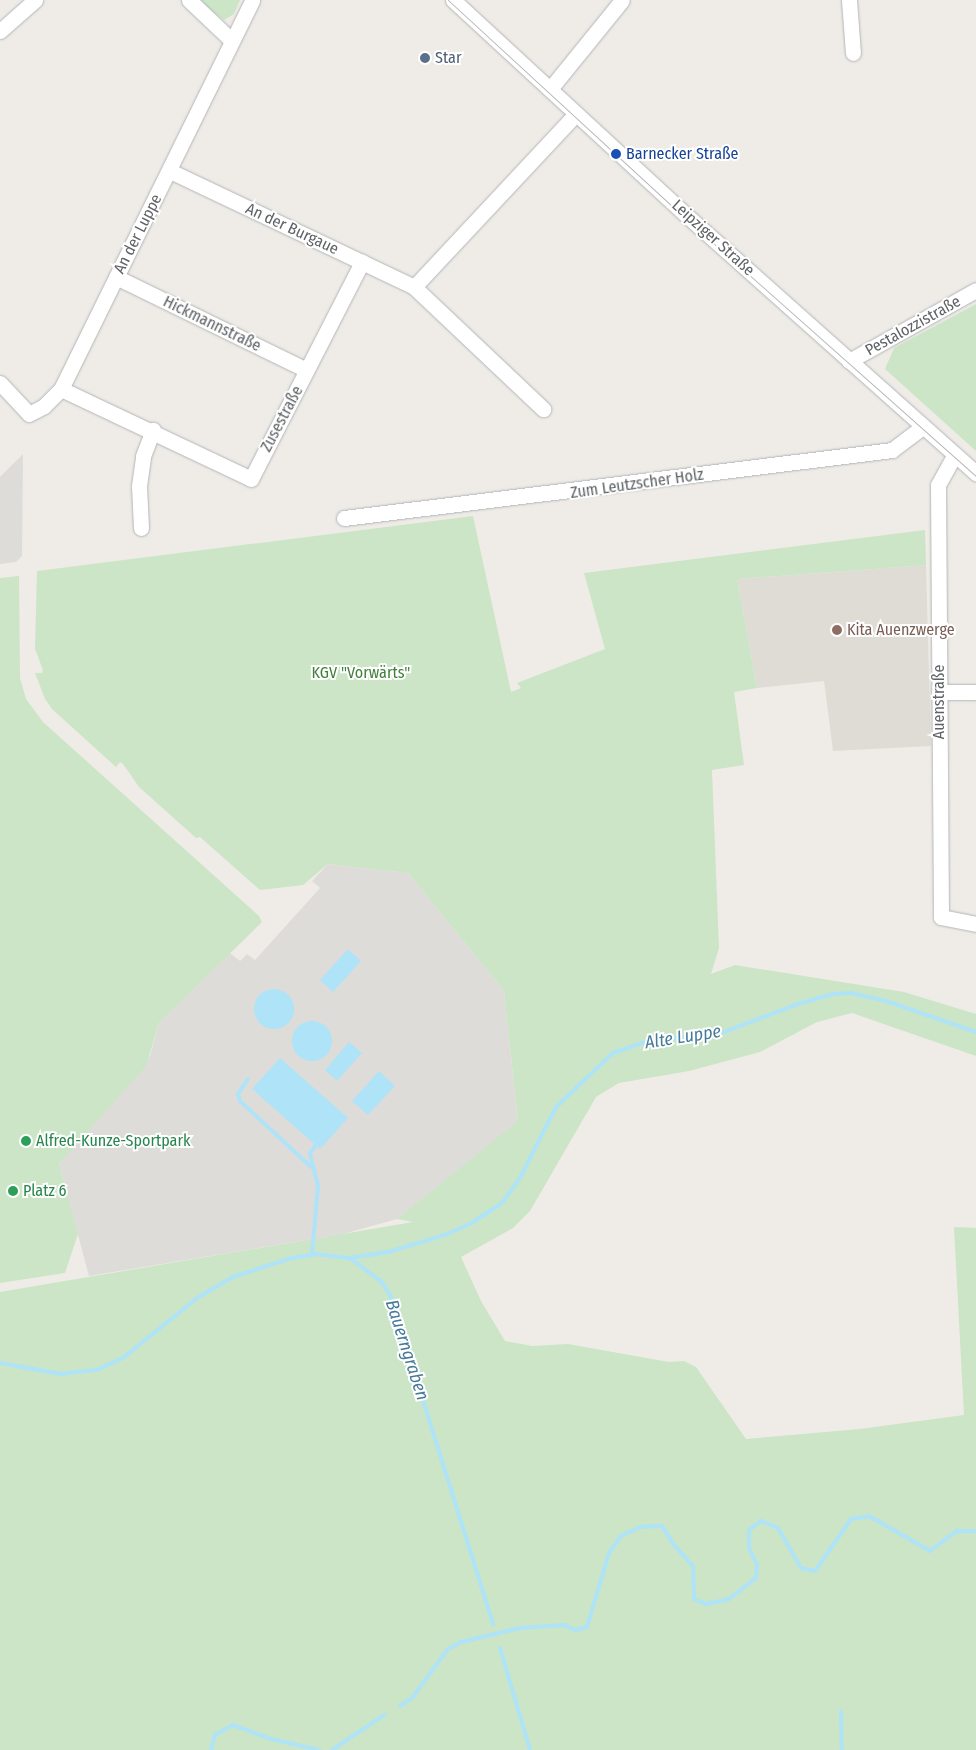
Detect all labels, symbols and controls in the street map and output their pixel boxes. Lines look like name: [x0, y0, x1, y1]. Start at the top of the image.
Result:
place label: Star: [435, 48, 461, 68]
marker: Star: [419, 52, 431, 64]
place label: Barnecker Straße: [626, 144, 738, 164]
marker: Barnecker Straße: [610, 148, 622, 160]
street label: An der Luppe: [110, 191, 166, 277]
street label: Leipziger Straße: [668, 196, 758, 280]
street label: An der Burgaue: [243, 199, 341, 259]
street label: Hickmannstraße: [160, 292, 264, 356]
street label: Pestalozzistraße: [862, 292, 964, 360]
street label: Zusestraße: [257, 383, 307, 455]
street label: Zum Leutzscher Holz: [569, 465, 705, 503]
place label: Kita Auenzwerge: [847, 620, 955, 640]
marker: Kita Auenzwerge: [831, 624, 843, 636]
park label: KGV "Vorwärts": [312, 663, 410, 683]
street label: Auenstraße: [929, 665, 949, 739]
water label: Alte Luppe: [643, 1020, 723, 1054]
place label: Alfred-Kunze-Sportpark: [36, 1131, 190, 1151]
marker: Alfred-Kunze-Sportpark: [20, 1135, 32, 1147]
place label: Platz 6: [23, 1181, 66, 1201]
marker: Platz 6: [7, 1185, 19, 1197]
water label: Bauerngraben: [381, 1297, 433, 1403]

